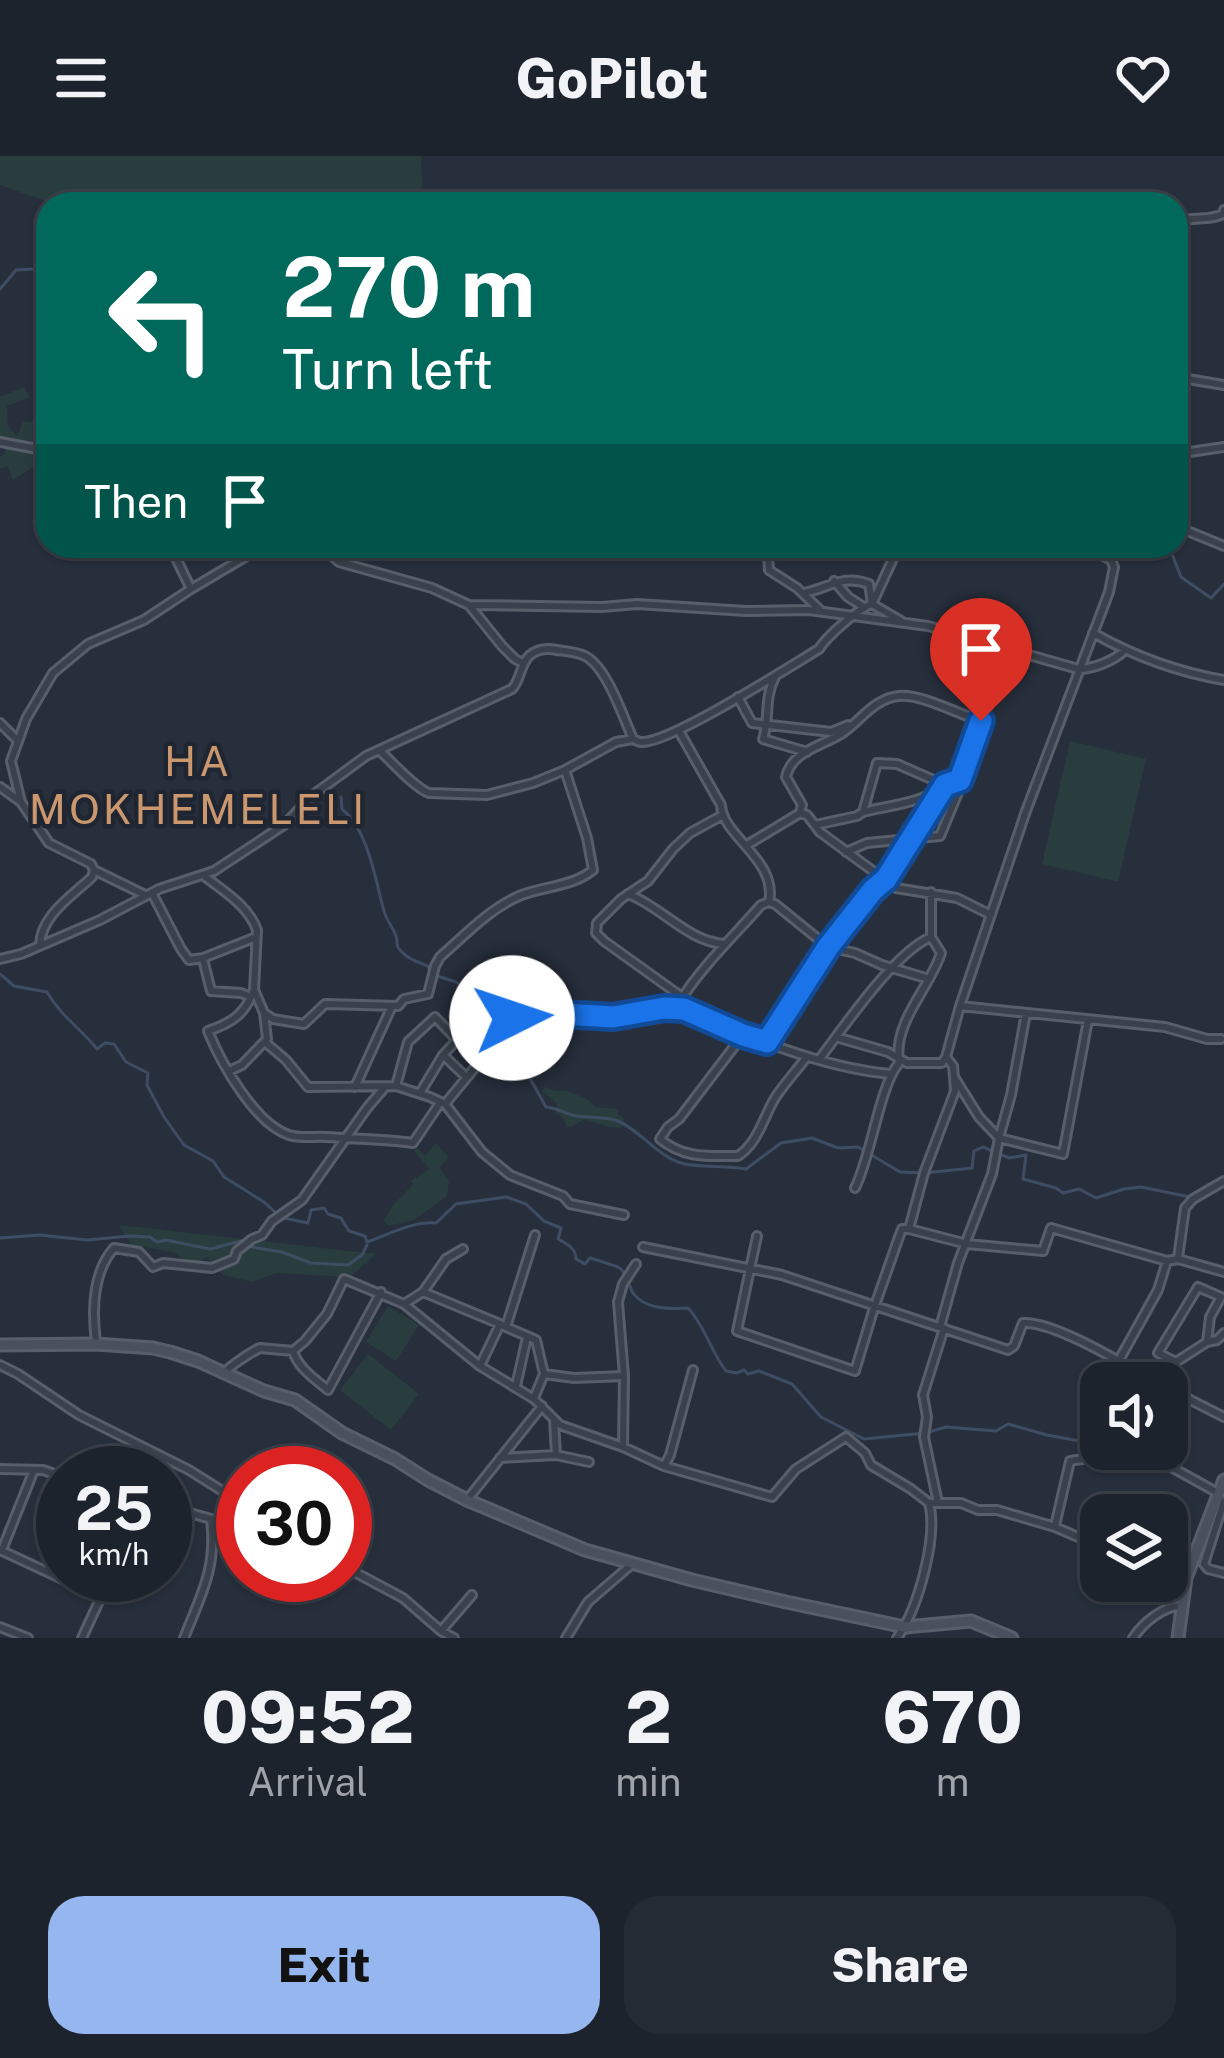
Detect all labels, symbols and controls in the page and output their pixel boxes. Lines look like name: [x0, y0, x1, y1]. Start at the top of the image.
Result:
icon: menu: [48, 45, 114, 111]
icon: heart: [1110, 45, 1176, 111]
text: GoPilot: [515, 47, 709, 110]
text: 270 m: [282, 237, 535, 336]
icon: left: [84, 240, 240, 396]
text: Turn left: [282, 338, 493, 401]
icon: arrive: [212, 468, 278, 534]
text: Then: [84, 475, 188, 528]
pin: [930, 598, 1032, 721]
icon: arrive: [948, 616, 1014, 682]
district label: HA MOKHEMELELI: [29, 736, 367, 833]
position arrow: [449, 955, 575, 1081]
map controls: [1080, 1362, 1188, 1602]
button: sound: [1080, 1362, 1188, 1470]
speed limit sign: 30: [216, 1446, 372, 1602]
text: 25: [75, 1473, 153, 1544]
button: layers: [1080, 1494, 1188, 1602]
text: km/h: [79, 1536, 149, 1572]
text: 09:52: [201, 1675, 414, 1759]
text: 2: [625, 1675, 672, 1759]
text: 670: [882, 1675, 1023, 1759]
text: Arrival: [247, 1759, 368, 1805]
text: min: [615, 1759, 681, 1805]
text: m: [936, 1759, 970, 1805]
button: Exit: [48, 1896, 600, 2034]
button: Share: [624, 1896, 1176, 2034]

